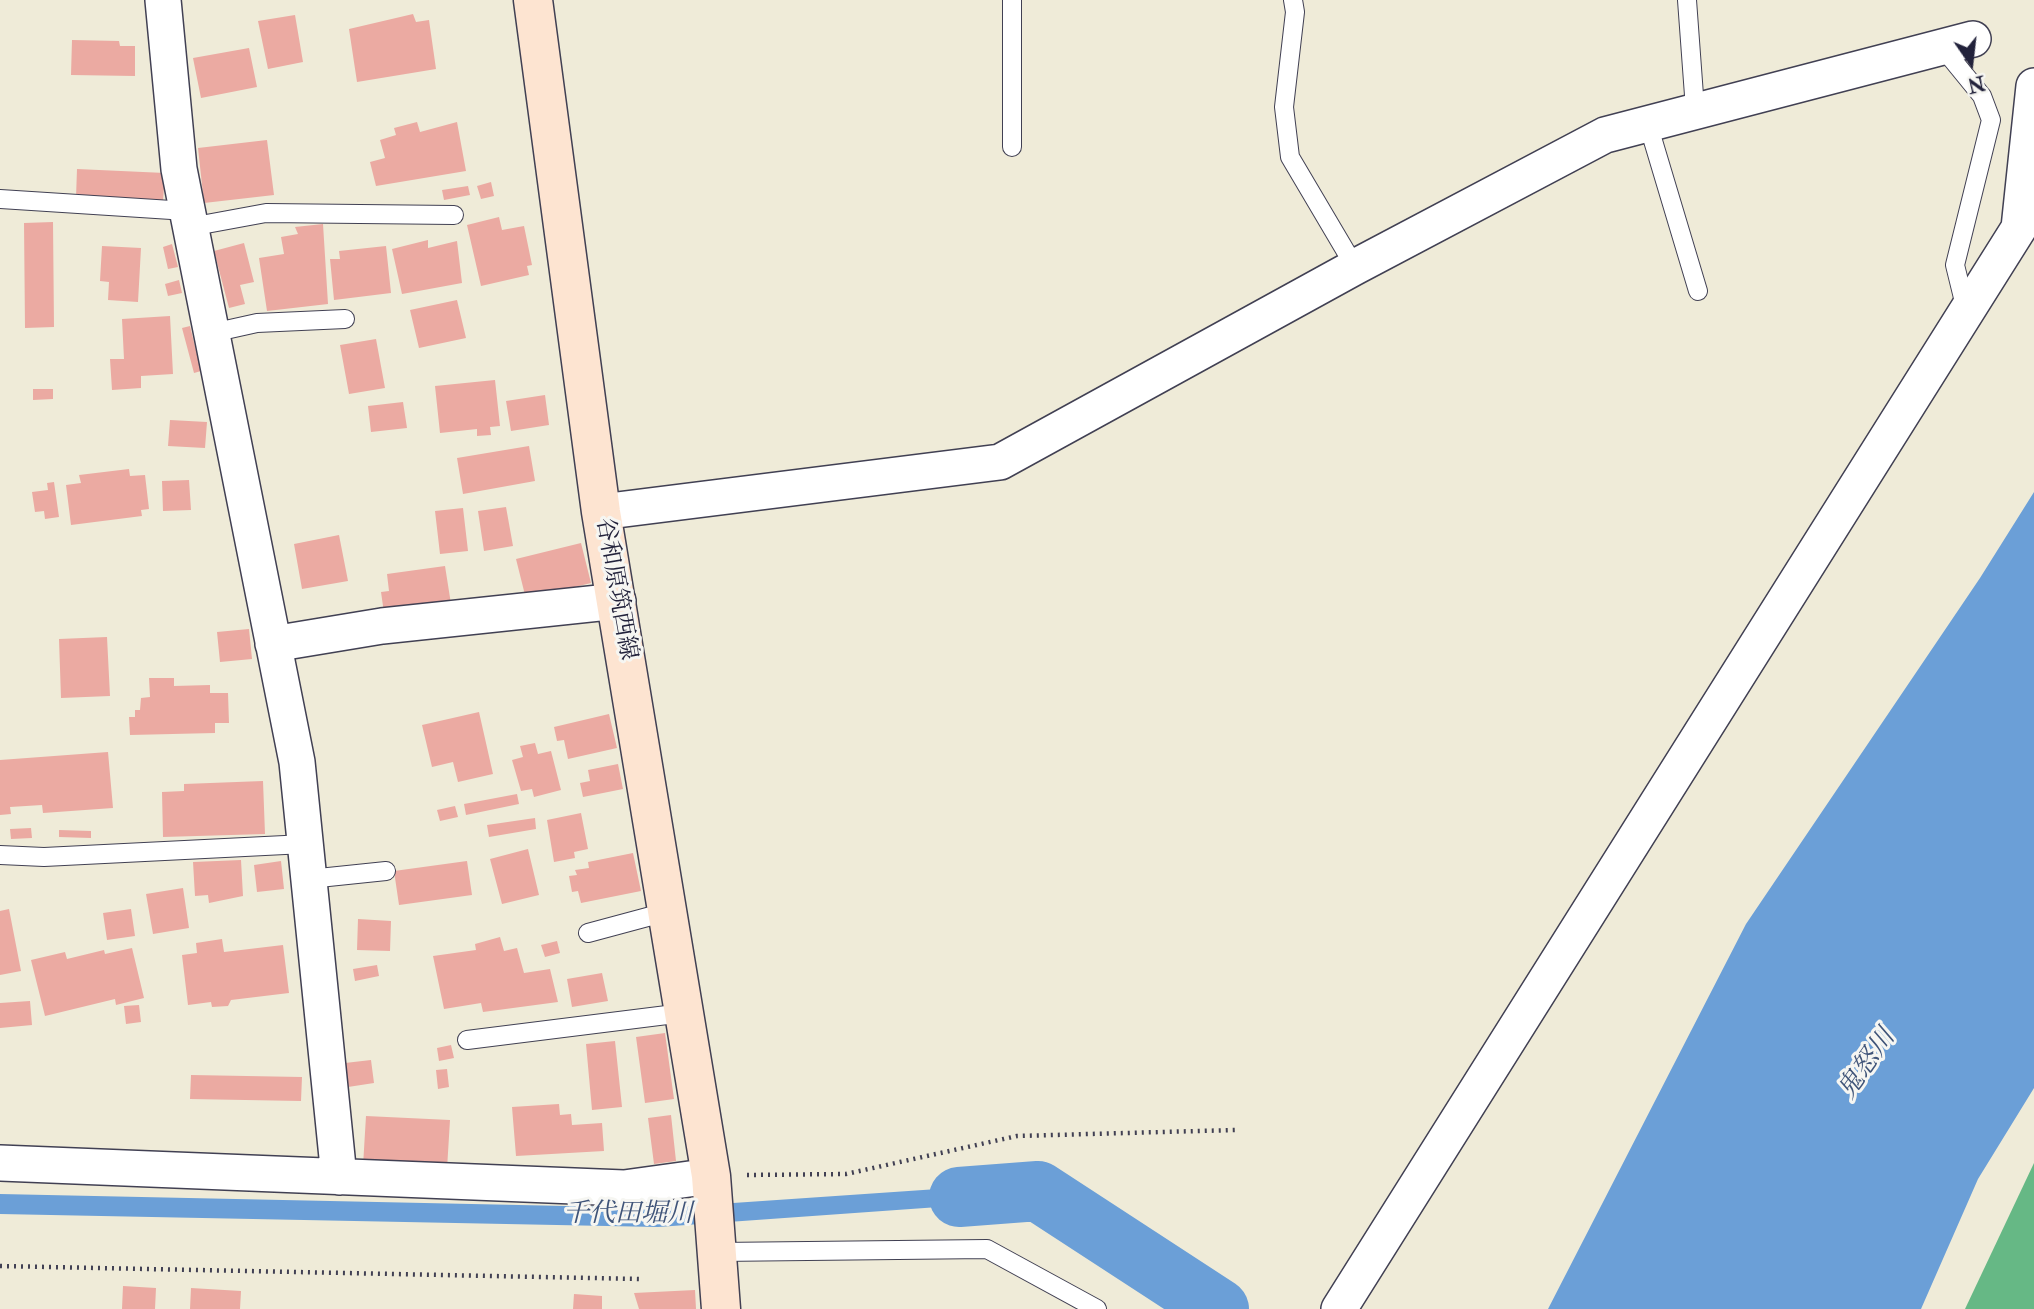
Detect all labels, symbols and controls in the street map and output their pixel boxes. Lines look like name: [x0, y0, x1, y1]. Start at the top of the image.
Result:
north arrow: [1936, 28, 2006, 98]
text: N: [1965, 70, 1987, 97]
street label: 谷和原筑西線: [588, 516, 642, 662]
water label: 鬼怒川: [1833, 1024, 1903, 1106]
water label: 千代田堀川: [563, 1199, 693, 1231]

